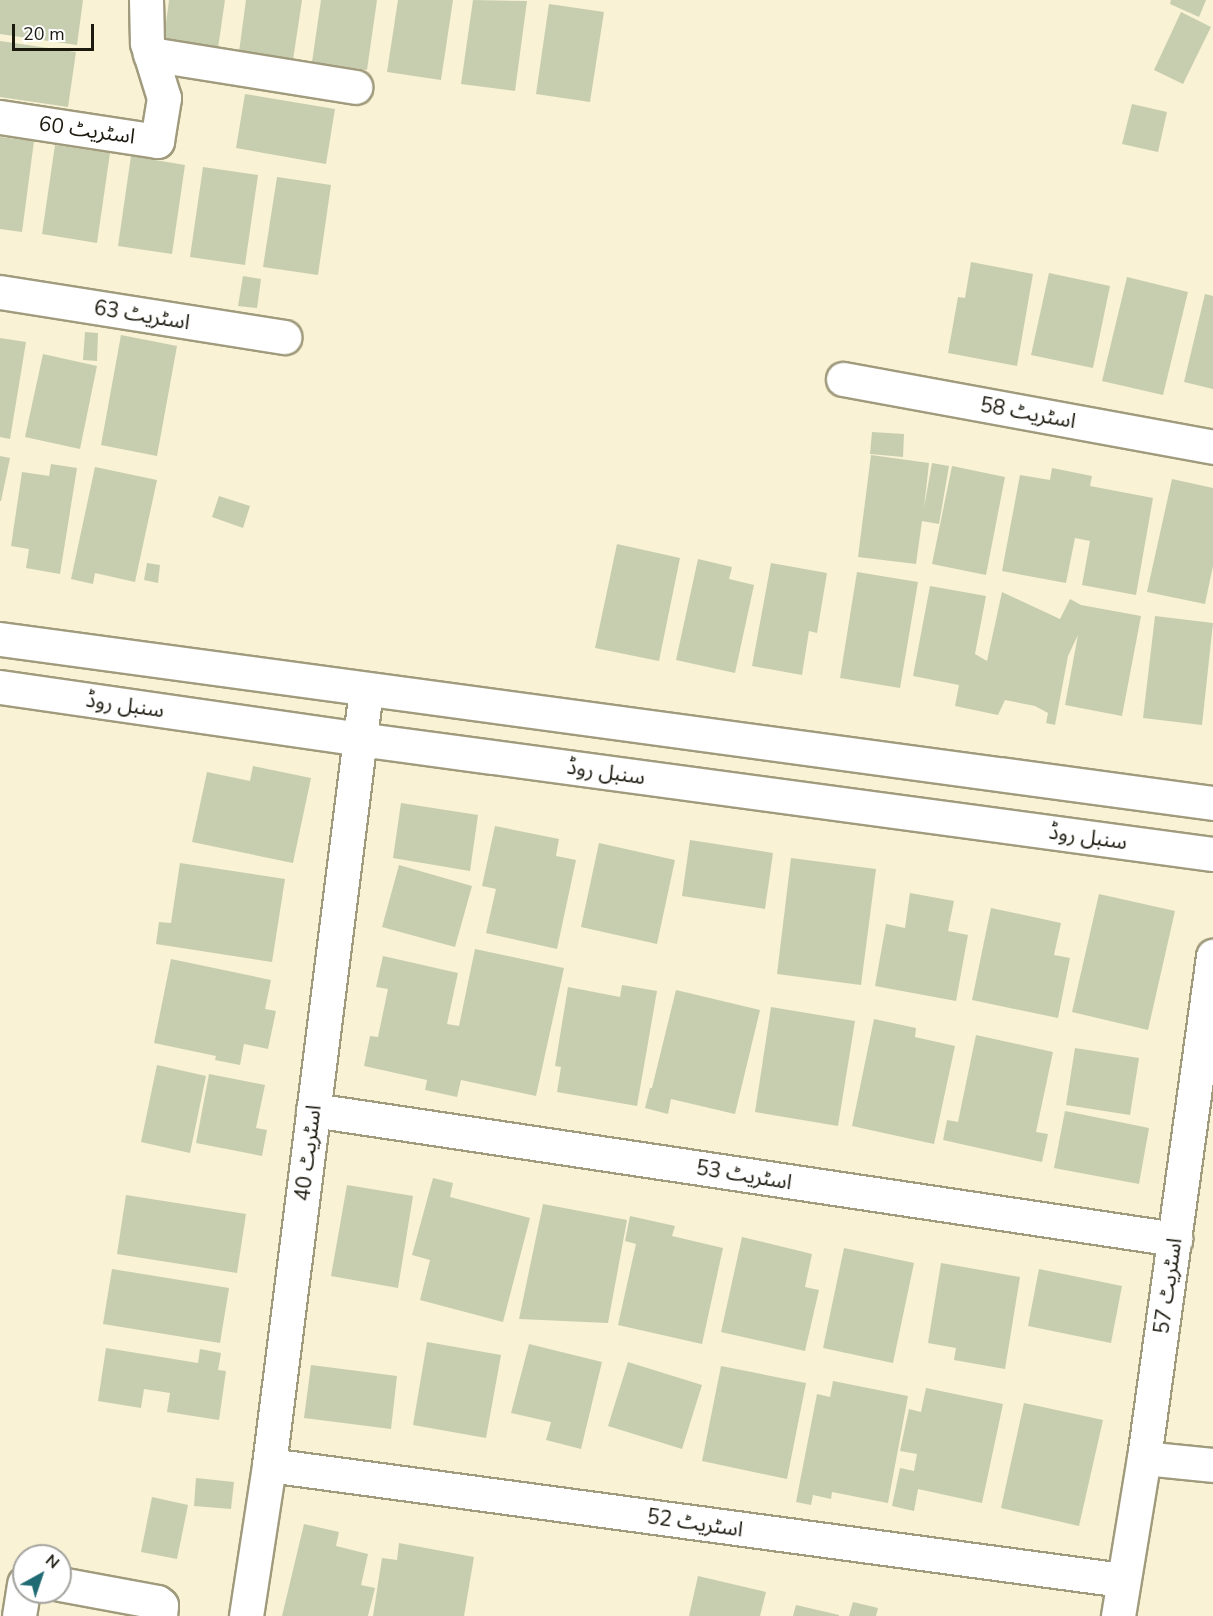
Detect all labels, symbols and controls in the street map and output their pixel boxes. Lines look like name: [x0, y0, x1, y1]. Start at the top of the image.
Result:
scale bar: [15, 12, 98, 50]
text: 20 m: [23, 22, 65, 46]
street label: اسٹریٹ 60: [37, 111, 137, 149]
street label: اسٹریٹ 63: [92, 295, 192, 335]
street label: اسٹریٹ 58: [978, 392, 1078, 434]
street label: سنبل روڈ: [84, 687, 166, 723]
street label: سنبل روڈ: [565, 754, 647, 790]
street label: سنبل روڈ: [1047, 819, 1129, 855]
street label: اسٹریٹ 40: [290, 1103, 326, 1203]
street label: اسٹریٹ 53: [694, 1155, 794, 1195]
street label: اسٹریٹ 57: [1149, 1236, 1187, 1336]
street label: اسٹریٹ 52: [645, 1504, 745, 1542]
north arrow: [12, 1544, 72, 1604]
text: N: [41, 1549, 64, 1574]

